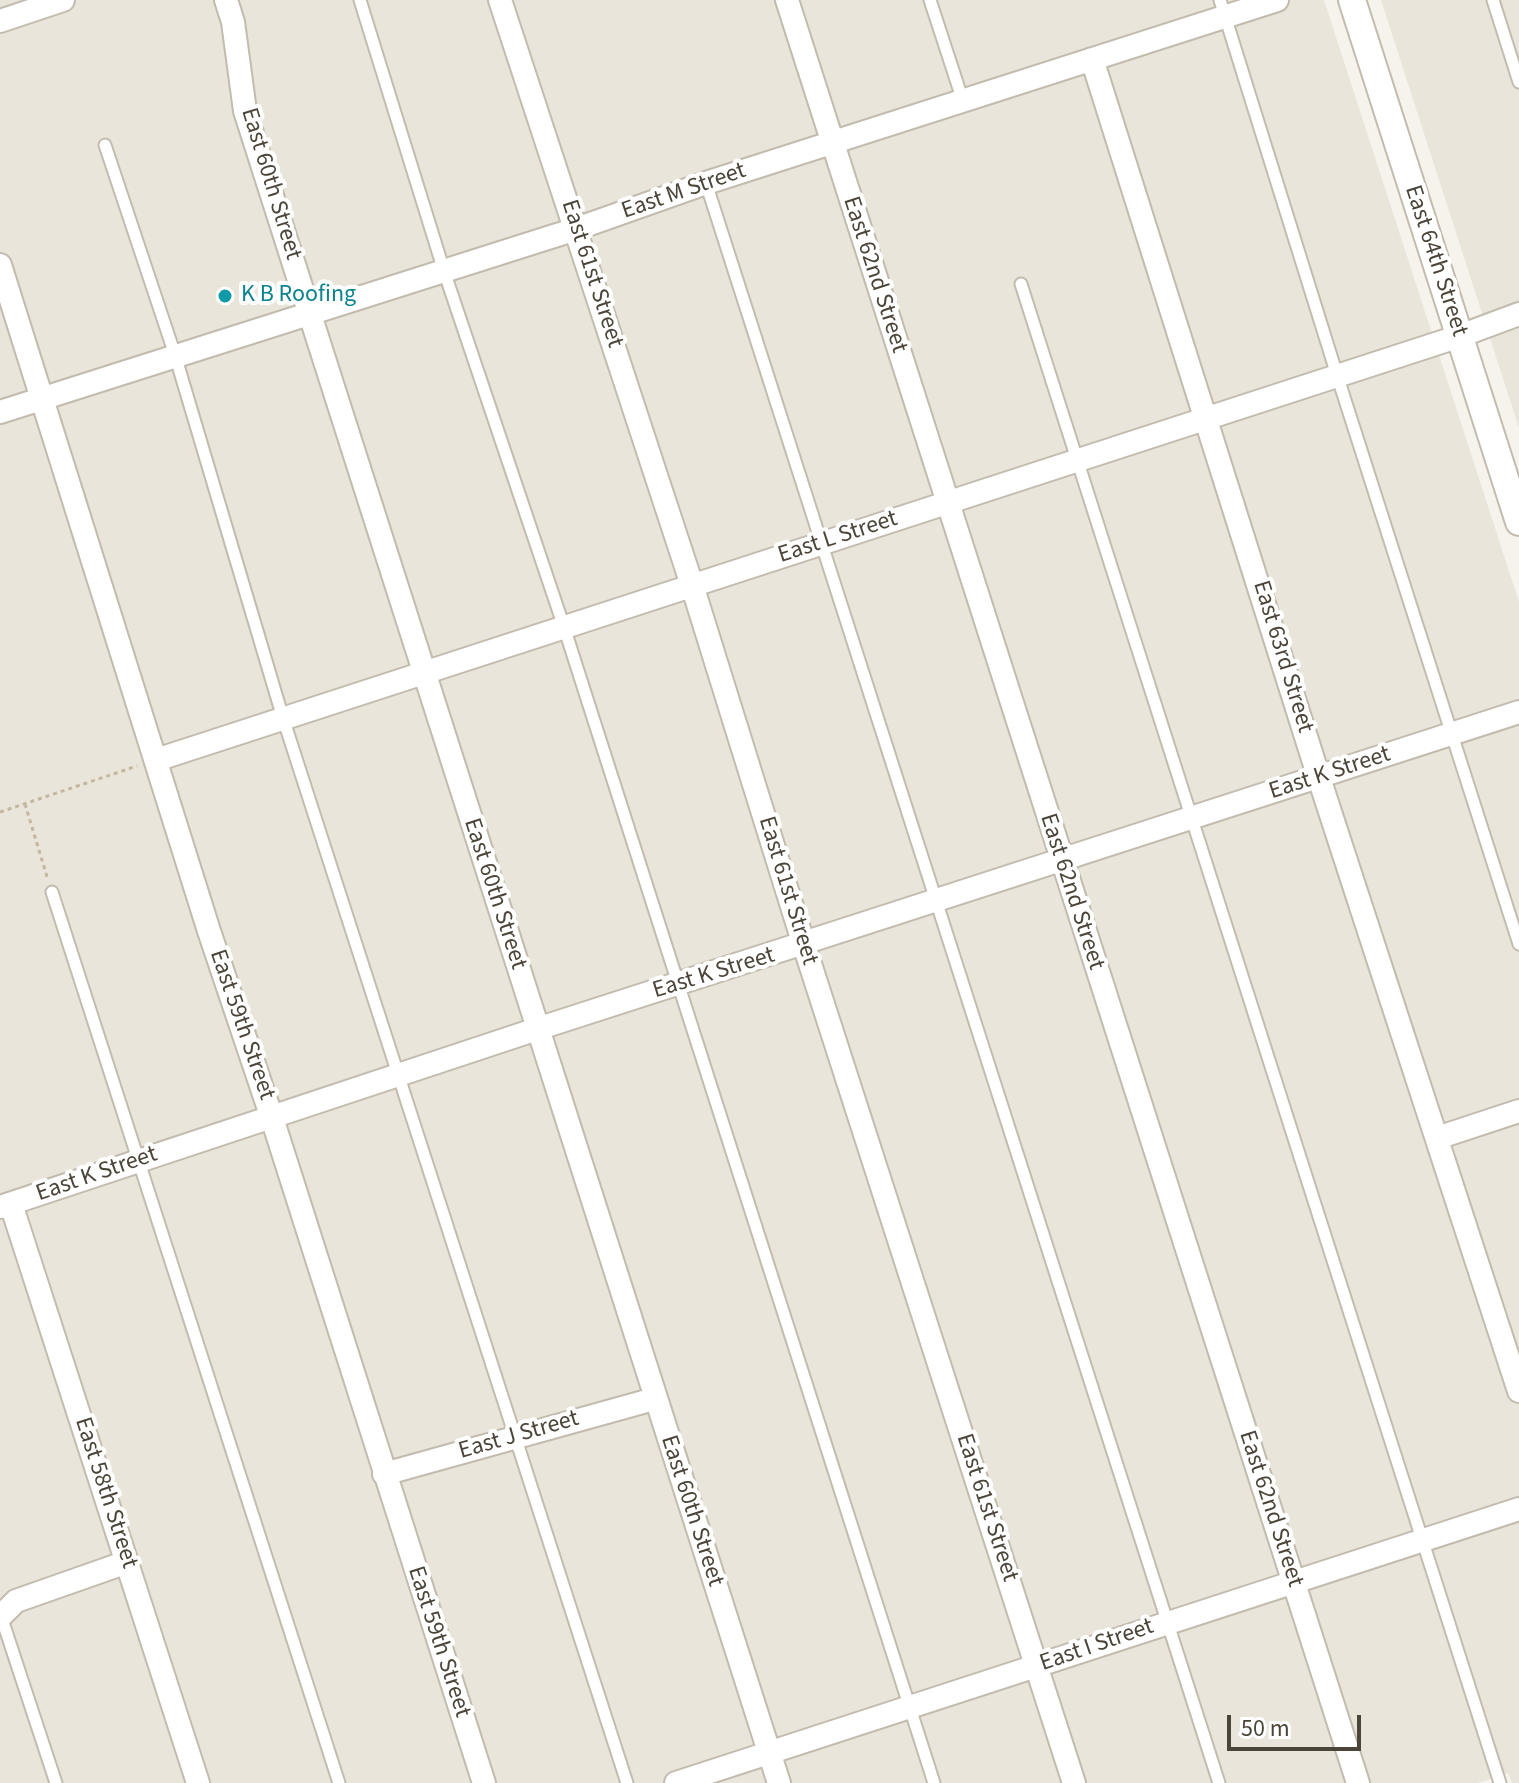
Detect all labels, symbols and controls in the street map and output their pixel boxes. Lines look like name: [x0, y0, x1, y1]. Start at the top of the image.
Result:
street label: East 60th Street: [233, 105, 307, 263]
street label: East M Street: [618, 157, 750, 227]
street label: East 64th Street: [1397, 182, 1473, 340]
street label: East 62nd Street: [835, 193, 913, 357]
street label: East 61st Street: [554, 196, 628, 352]
place label: K B Roofing: [241, 282, 356, 310]
marker: K B Roofing: [216, 287, 234, 305]
street label: East L Street: [775, 505, 901, 571]
street label: East 63rd Street: [1245, 578, 1319, 736]
street label: East K Street: [1266, 741, 1394, 807]
street label: East 62nd Street: [1032, 810, 1110, 974]
street label: East 61st Street: [751, 813, 823, 969]
street label: East 60th Street: [456, 815, 532, 973]
street label: East K Street: [650, 942, 778, 1006]
street label: East 59th Street: [202, 946, 280, 1104]
street label: East K Street: [33, 1141, 161, 1209]
street label: East J Street: [456, 1405, 582, 1467]
street label: East 58th Street: [67, 1414, 143, 1572]
street label: East 62nd Street: [1231, 1427, 1309, 1591]
street label: East 61st Street: [949, 1430, 1023, 1586]
street label: East 60th Street: [653, 1432, 729, 1590]
street label: East 59th Street: [400, 1563, 476, 1721]
street label: East I Street: [1036, 1613, 1158, 1679]
scale bar: [1231, 1699, 1365, 1749]
text: 50 m: [1241, 1711, 1290, 1746]

